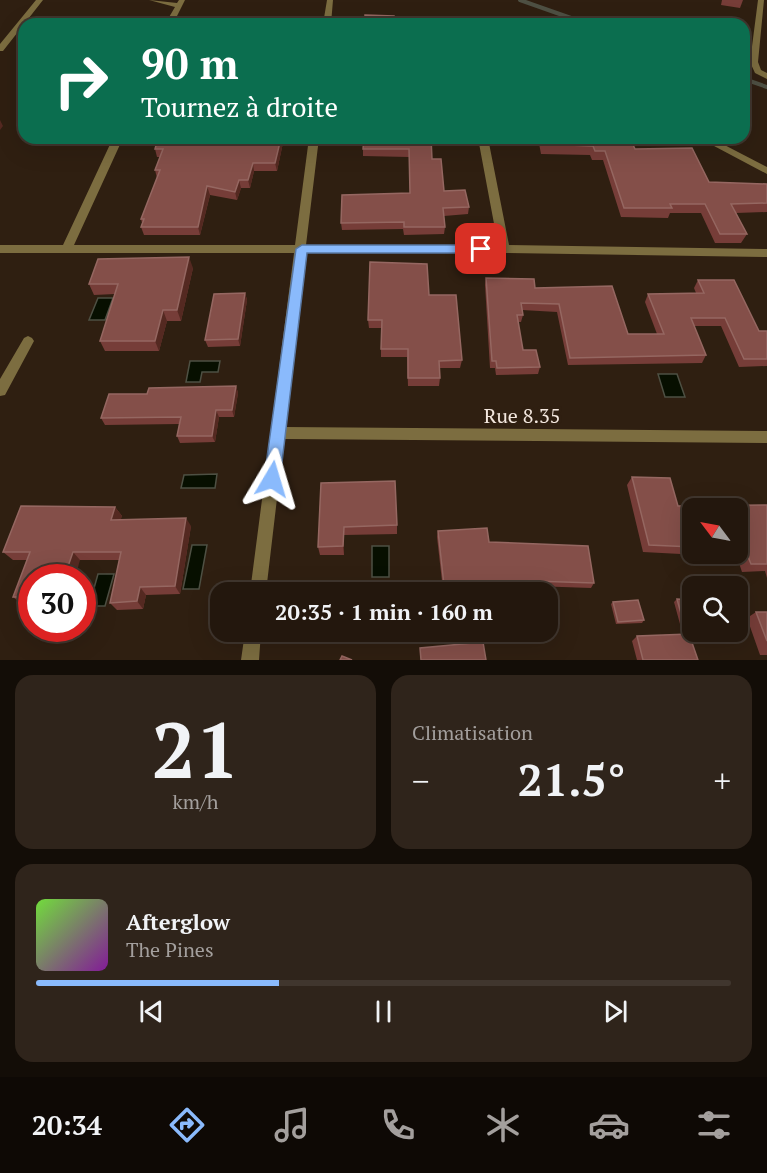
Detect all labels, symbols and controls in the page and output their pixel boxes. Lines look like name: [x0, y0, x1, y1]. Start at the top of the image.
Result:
text: 90 m: [141, 35, 239, 91]
icon: right: [42, 42, 120, 120]
text: Tournez à droite: [141, 89, 338, 125]
pin: [455, 223, 506, 274]
icon: arrive: [464, 232, 497, 265]
street label: Rue 8.35: [484, 402, 560, 429]
position arrow: [240, 447, 304, 511]
north arrow: [682, 498, 748, 564]
map controls: [682, 498, 748, 642]
speed limit sign: 30: [18, 564, 96, 642]
button: search: [682, 576, 748, 642]
text: 20:35 · 1 min · 160 m: [275, 597, 493, 626]
text: 21: [151, 697, 240, 800]
text: Climatisation: [412, 719, 533, 746]
text: 21.5°: [517, 749, 626, 809]
text: −: [412, 759, 430, 802]
text: +: [713, 759, 731, 802]
text: km/h: [172, 788, 219, 815]
text: Afterglow: [126, 907, 230, 936]
text: The Pines: [126, 936, 214, 963]
icon: previous: [135, 995, 168, 1028]
icon: pause: [367, 995, 400, 1028]
icon: next: [599, 995, 632, 1028]
icon: directions: [166, 1104, 208, 1146]
icon: music: [271, 1104, 313, 1146]
icon: phone: [377, 1104, 419, 1146]
icon: climate: [482, 1104, 524, 1146]
icon: car: [588, 1104, 630, 1146]
icon: filters: [693, 1104, 735, 1146]
text: 20:34: [32, 1107, 102, 1143]

